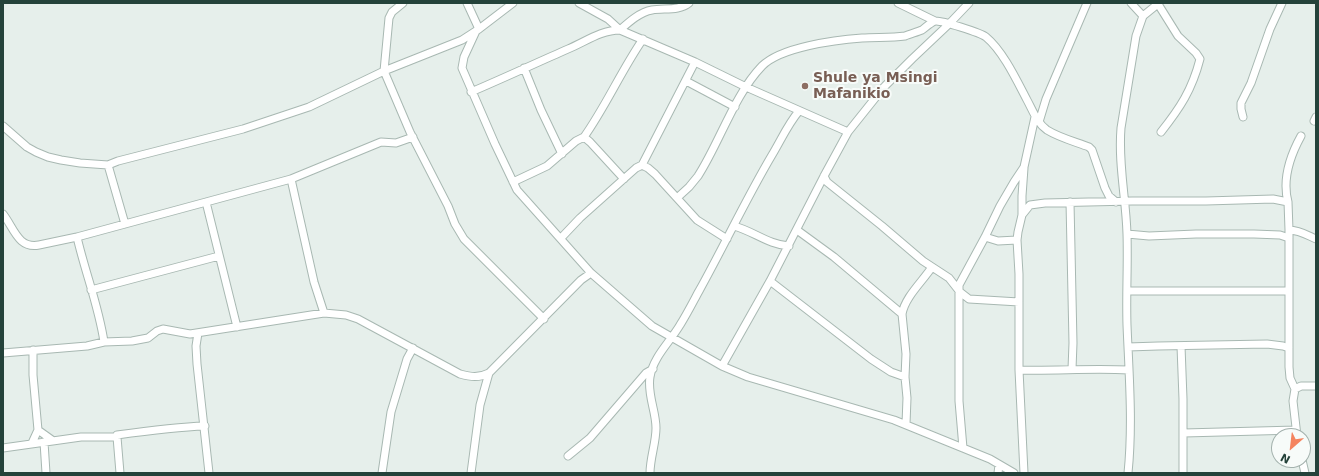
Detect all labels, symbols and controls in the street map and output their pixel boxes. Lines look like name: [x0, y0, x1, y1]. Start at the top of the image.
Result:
place label: Shule ya Msingi Mafanikio: [813, 70, 937, 102]
marker: Shule ya Msingi Mafanikio: [800, 81, 810, 91]
north arrow: [1271, 428, 1311, 468]
text: N: [1278, 450, 1293, 466]

